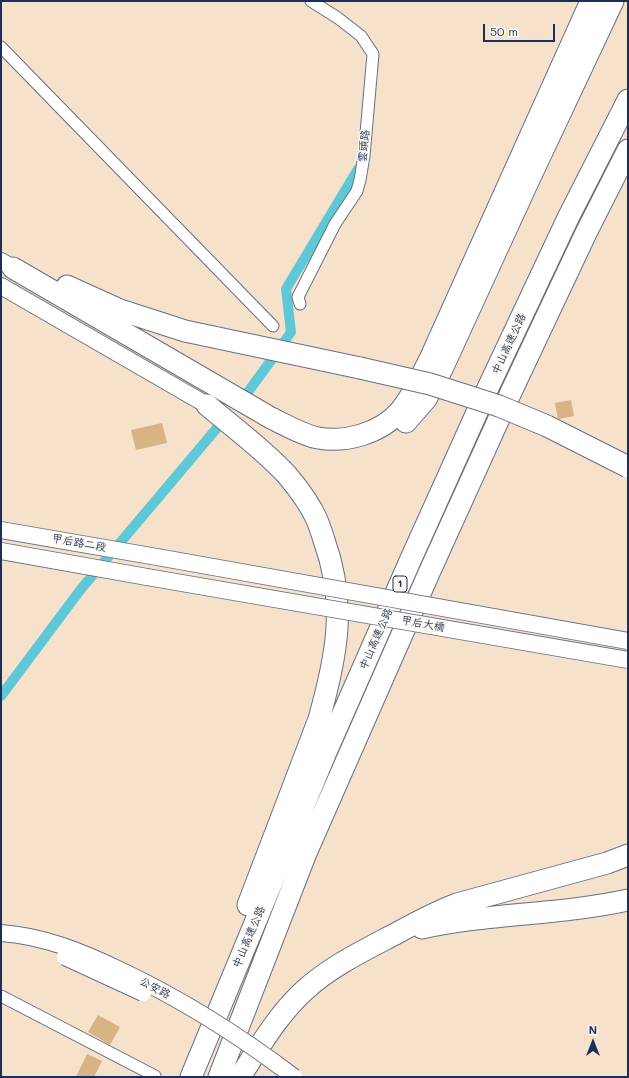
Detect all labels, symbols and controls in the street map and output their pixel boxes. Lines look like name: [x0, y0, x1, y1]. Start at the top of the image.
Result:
scale bar: [485, 16, 557, 42]
text: 50 m: [490, 23, 518, 39]
street label: 雲頭路: [356, 129, 372, 163]
street label: 中山高速公路: [489, 311, 529, 377]
street label: 甲后路二段: [51, 532, 107, 554]
road number: 1: [393, 576, 407, 592]
street label: 中山高速公路: [357, 606, 395, 672]
street label: 甲后大橋: [400, 614, 446, 634]
street label: 中山高速公路: [230, 904, 268, 970]
street label: 公安路: [137, 974, 173, 1002]
north arrow: [573, 1022, 613, 1062]
text: N: [589, 1022, 597, 1037]

